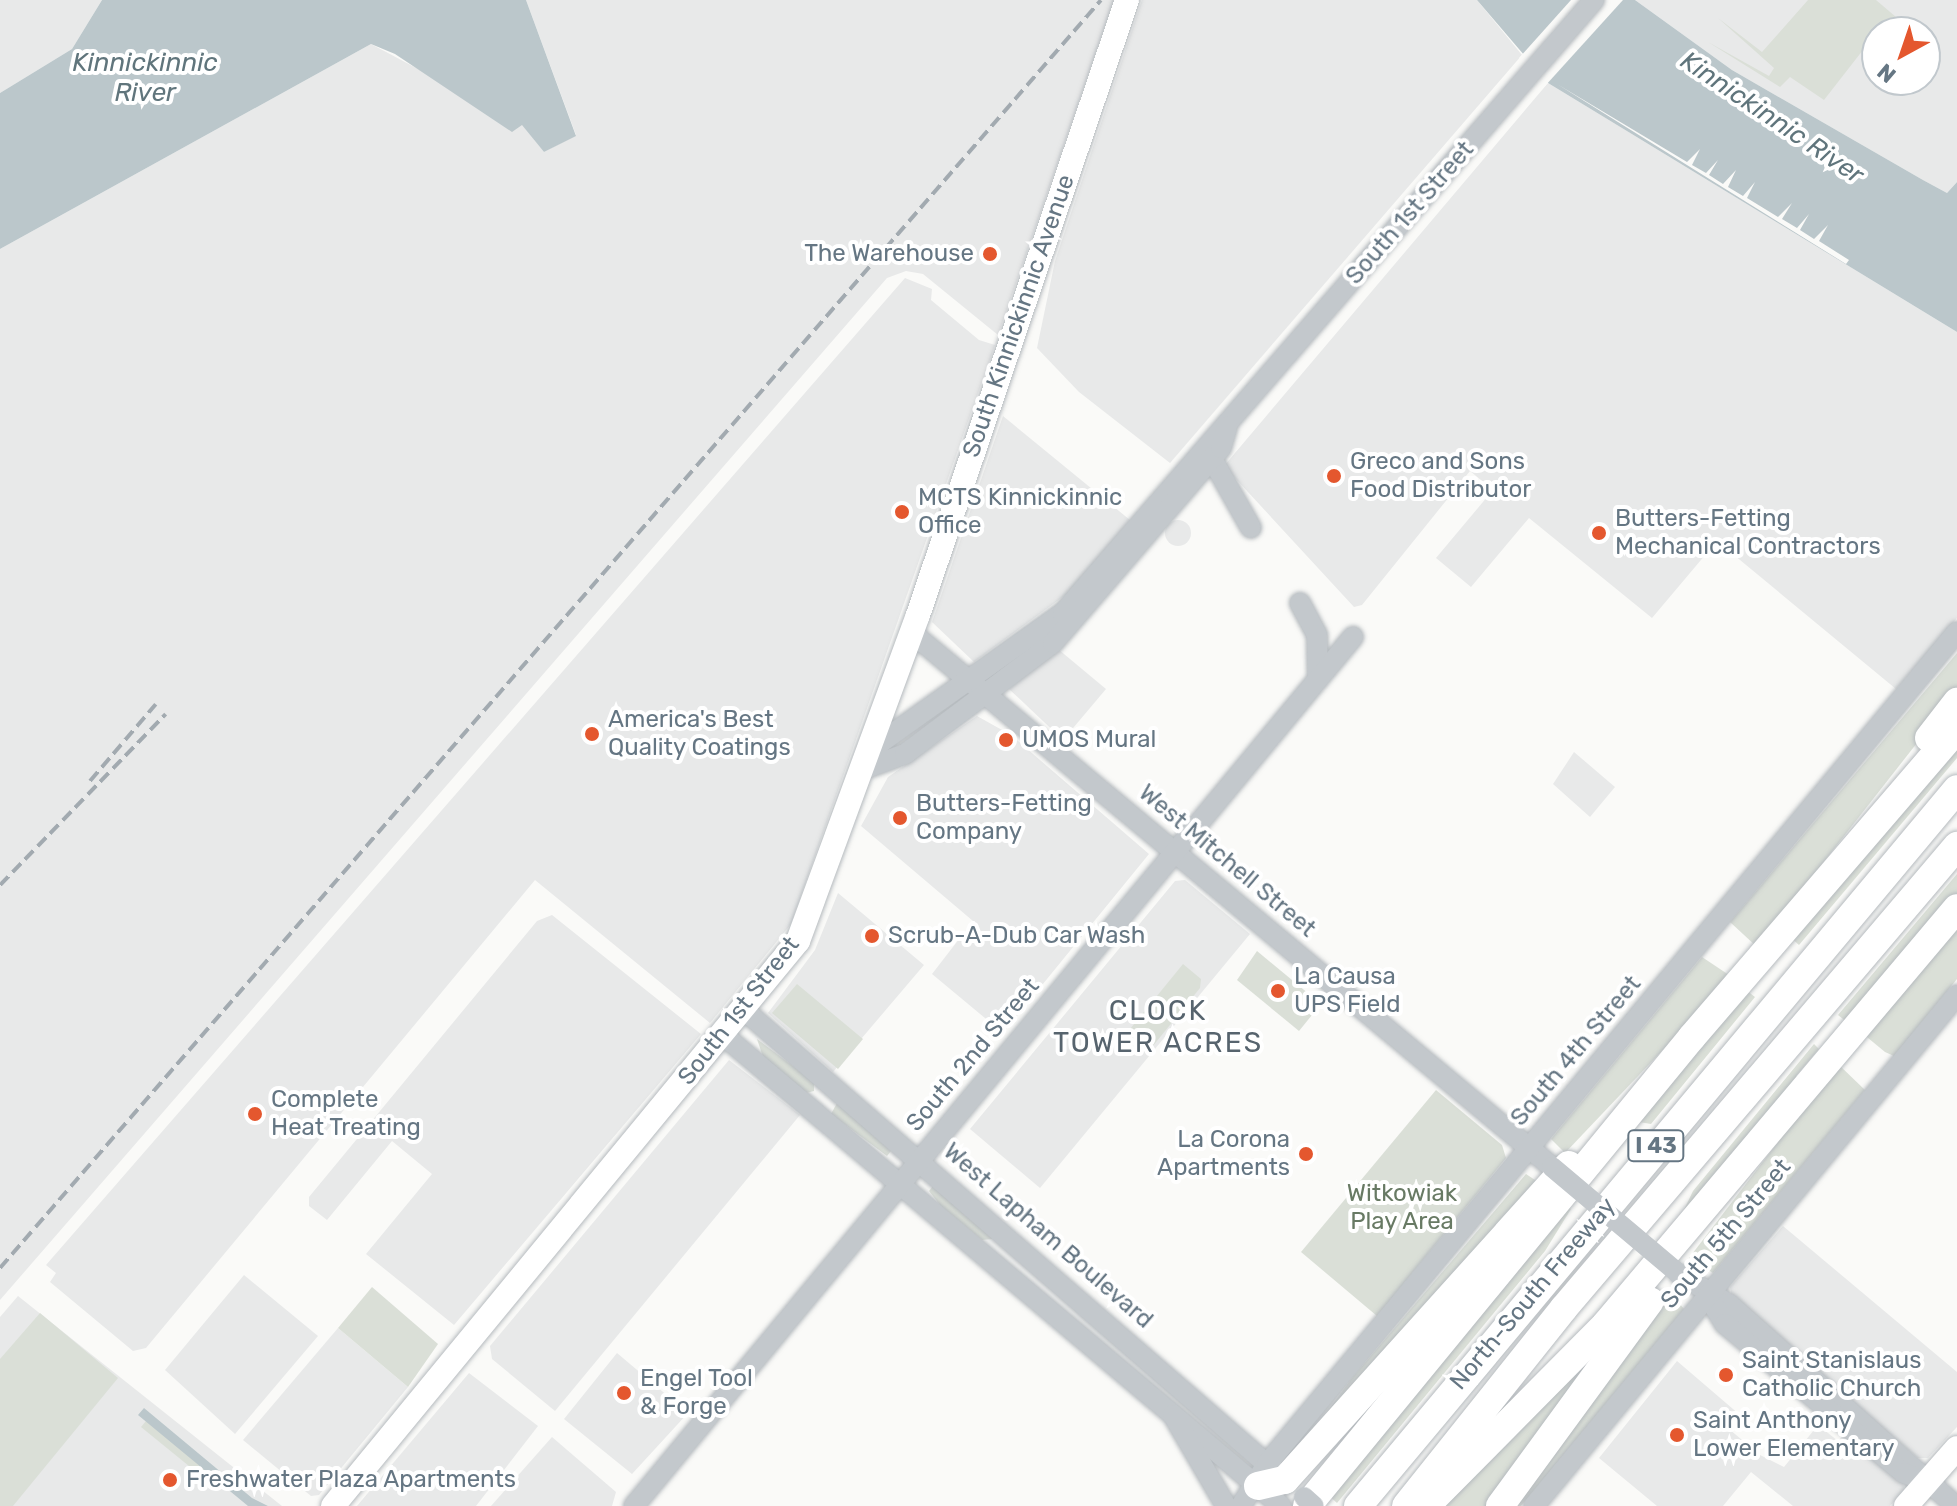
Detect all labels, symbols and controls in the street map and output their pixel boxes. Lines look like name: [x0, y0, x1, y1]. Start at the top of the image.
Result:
north arrow: [1861, 16, 1941, 96]
water label: Kinnickinnic River: [1675, 45, 1869, 191]
water label: Kinnickinnic River: [72, 47, 218, 108]
text: N: [1872, 58, 1901, 89]
street label: South 1st Street: [1340, 136, 1480, 290]
street label: South Kinnickinnic Avenue: [957, 171, 1081, 461]
place label: The Warehouse: [804, 240, 974, 268]
marker: The Warehouse: [981, 245, 999, 263]
place label: Greco and Sons Food Distributor: [1350, 448, 1531, 504]
marker: Greco and Sons Food Distributor: [1325, 467, 1343, 485]
place label: MCTS Kinnickinnic Office: [918, 484, 1122, 540]
marker: MCTS Kinnickinnic Office: [893, 503, 911, 521]
place label: Butters-Fetting Mechanical Contractors: [1615, 505, 1881, 561]
marker: Butters-Fetting Mechanical Contractors: [1590, 524, 1608, 542]
place label: America's Best Quality Coatings: [608, 706, 791, 762]
marker: America's Best Quality Coatings: [583, 725, 601, 743]
place label: UMOS Mural: [1022, 726, 1156, 754]
marker: UMOS Mural: [997, 731, 1015, 749]
street label: West Mitchell Street: [1133, 779, 1321, 943]
place label: Butters-Fetting Company: [916, 790, 1092, 846]
marker: Butters-Fetting Company: [891, 809, 909, 827]
place label: Scrub-A-Dub Car Wash: [888, 922, 1146, 950]
marker: Scrub-A-Dub Car Wash: [863, 927, 881, 945]
street label: South 1st Street: [672, 931, 806, 1091]
place label: La Causa UPS Field: [1294, 963, 1400, 1019]
street label: South 4th Street: [1505, 970, 1647, 1132]
street label: South 2nd Street: [901, 973, 1045, 1137]
marker: La Causa UPS Field: [1269, 982, 1287, 1000]
district label: CLOCK TOWER ACRES: [1053, 994, 1263, 1060]
place label: Complete Heat Treating: [271, 1086, 421, 1142]
marker: Complete Heat Treating: [246, 1105, 264, 1123]
place label: La Corona Apartments: [1157, 1126, 1290, 1182]
road number: I 43: [1626, 1128, 1686, 1164]
street label: West Lapham Boulevard: [937, 1137, 1159, 1335]
marker: La Corona Apartments: [1297, 1145, 1315, 1163]
street label: South 5th Street: [1655, 1153, 1797, 1315]
park label: Witkowiak Play Area: [1347, 1180, 1457, 1236]
street label: North-South Freeway: [1444, 1192, 1622, 1396]
place label: Saint Stanislaus Catholic Church: [1742, 1347, 1922, 1403]
place label: Engel Tool & Forge: [640, 1365, 754, 1421]
marker: Saint Stanislaus Catholic Church: [1717, 1366, 1735, 1384]
marker: Engel Tool & Forge: [615, 1384, 633, 1402]
place label: Saint Anthony Lower Elementary: [1693, 1407, 1895, 1463]
marker: Saint Anthony Lower Elementary: [1668, 1426, 1686, 1444]
place label: Freshwater Plaza Apartments: [186, 1466, 517, 1494]
marker: Freshwater Plaza Apartments: [161, 1471, 179, 1489]

